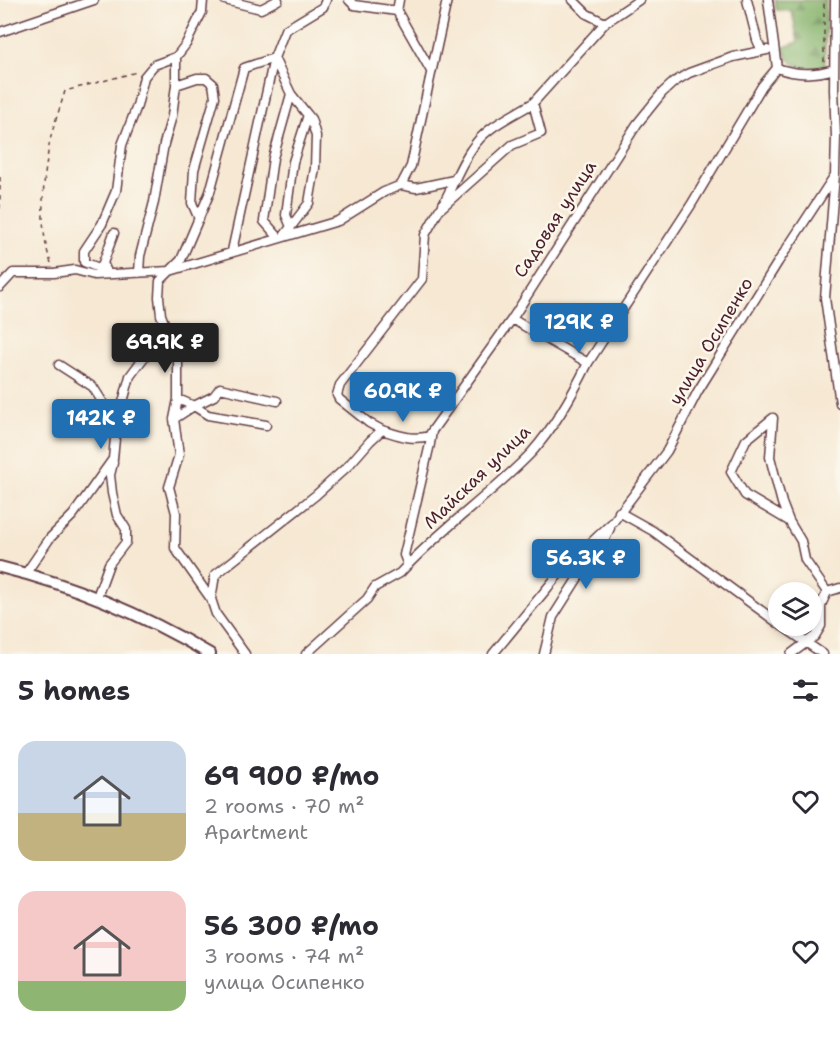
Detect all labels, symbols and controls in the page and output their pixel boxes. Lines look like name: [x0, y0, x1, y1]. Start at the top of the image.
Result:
street label: Садовая улица: [508, 156, 602, 282]
street label: улица Осипенко: [663, 273, 759, 409]
pin: 129K ₽: [530, 303, 628, 354]
text: 129K ₽: [544, 309, 614, 335]
pin: 69.9K ₽: [110, 323, 220, 374]
text: 69.9K ₽: [126, 329, 204, 355]
pin: 60.9K ₽: [348, 372, 458, 423]
text: 60.9K ₽: [364, 378, 442, 404]
pin: 142K ₽: [52, 399, 150, 450]
text: 142K ₽: [66, 405, 136, 431]
street label: Майская улица: [418, 420, 536, 534]
pin: 56.3K ₽: [531, 539, 641, 590]
text: 56.3K ₽: [546, 545, 626, 571]
map controls: [768, 582, 822, 636]
button: layers: [768, 582, 822, 636]
text: 5 homes: [18, 673, 130, 708]
icon: filters: [789, 674, 822, 707]
text: 69 900 ₽/mo: [204, 758, 380, 793]
icon: home: [66, 765, 138, 837]
icon: heart: [789, 785, 822, 818]
text: 2 rooms · 70 m²: [204, 793, 365, 819]
text: Apartment: [204, 819, 308, 845]
text: 56 300 ₽/mo: [204, 908, 379, 943]
icon: home: [66, 915, 138, 987]
icon: heart: [789, 935, 822, 968]
text: 3 rooms · 74 m²: [204, 943, 364, 969]
text: улица Осипенко: [204, 969, 365, 995]

